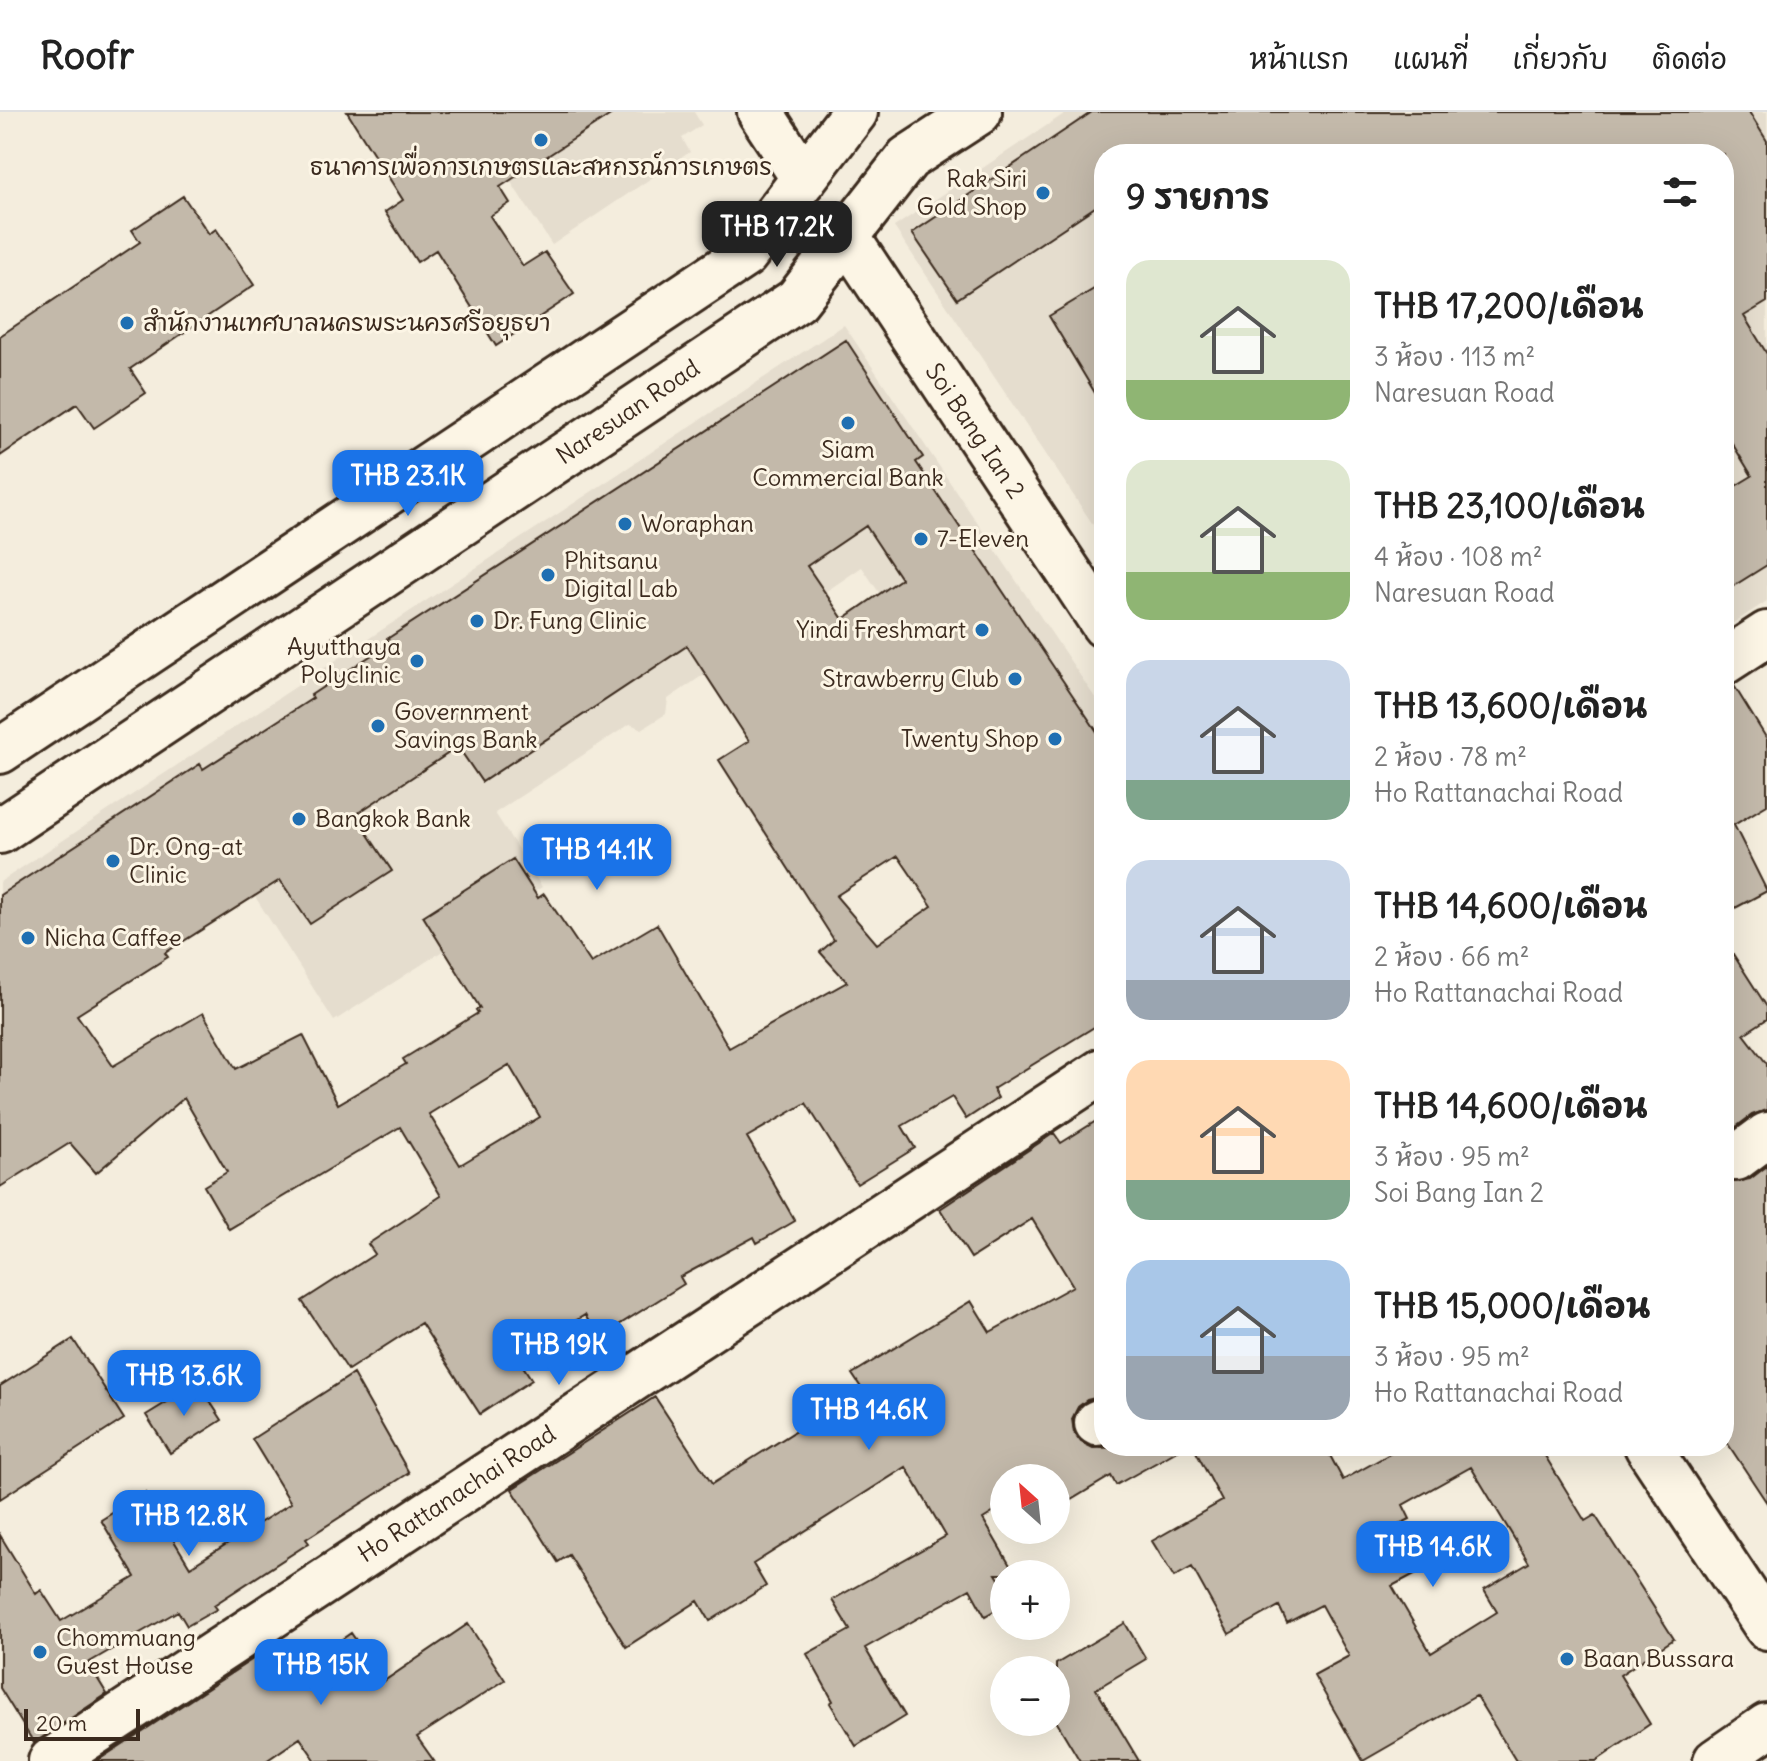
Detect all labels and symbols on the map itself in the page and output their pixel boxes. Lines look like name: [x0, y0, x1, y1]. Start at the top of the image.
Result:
marker: ธนาคารเพื่อการเกษตรและสหกรณ์การเกษตร: [532, 131, 550, 149]
place label: ธนาคารเพื่อการเกษตรและสหกรณ์การเกษตร: [310, 145, 772, 181]
place label: Rak Siri Gold Shop: [917, 163, 1027, 221]
marker: Rak Siri Gold Shop: [1034, 184, 1052, 202]
pin: THB 17.2K: [685, 201, 869, 269]
place label: สำนักงานเทศบาลนครพระนครศรีอยุธยา: [143, 307, 551, 341]
marker: สำนักงานเทศบาลนครพระนครศรีอยุธยา: [118, 314, 136, 332]
street label: Naresuan Road: [550, 352, 705, 470]
street label: Soi Bang Ian 2: [920, 357, 1032, 504]
marker: Siam Commercial Bank: [839, 414, 857, 432]
place label: Siam Commercial Bank: [752, 434, 944, 492]
pin: THB 23.1K: [316, 450, 500, 518]
place label: Woraphan: [641, 508, 754, 538]
marker: Woraphan: [616, 515, 634, 533]
place label: 7-Eleven: [937, 523, 1029, 553]
marker: 7-Eleven: [912, 530, 930, 548]
place label: Phitsanu Digital Lab: [564, 545, 678, 603]
marker: Phitsanu Digital Lab: [539, 566, 557, 584]
place label: Dr. Fung Clinic: [493, 605, 647, 635]
marker: Dr. Fung Clinic: [468, 612, 486, 630]
place label: Yindi Freshmart: [796, 614, 966, 644]
marker: Yindi Freshmart: [973, 621, 991, 639]
place label: Ayutthaya Polyclinic: [287, 631, 401, 689]
marker: Ayutthaya Polyclinic: [408, 652, 426, 670]
place label: Strawberry Club: [822, 663, 999, 693]
marker: Strawberry Club: [1006, 670, 1024, 688]
place label: Government Savings Bank: [394, 696, 538, 754]
marker: Government Savings Bank: [369, 717, 387, 735]
place label: Twenty Shop: [901, 723, 1039, 753]
marker: Twenty Shop: [1046, 730, 1064, 748]
place label: Bangkok Bank: [315, 803, 471, 833]
marker: Bangkok Bank: [290, 810, 308, 828]
pin: THB 14.1K: [505, 824, 689, 892]
place label: Dr. Ong-at Clinic: [129, 831, 243, 889]
marker: Dr. Ong-at Clinic: [104, 852, 122, 870]
place label: Nicha Caffee: [44, 922, 182, 952]
marker: Nicha Caffee: [19, 929, 37, 947]
pin: THB 19K: [485, 1319, 633, 1387]
pin: THB 13.6K: [92, 1350, 276, 1418]
pin: THB 14.6K: [777, 1384, 961, 1452]
street label: Ho Rattanachai Road: [352, 1418, 561, 1568]
north arrow: [990, 1464, 1070, 1544]
pin: THB 12.8K: [97, 1490, 281, 1558]
pin: THB 14.6K: [1341, 1521, 1525, 1589]
place label: Chommuang Guest House: [56, 1622, 196, 1680]
pin: THB 15K: [247, 1639, 395, 1707]
marker: Chommuang Guest House: [31, 1643, 49, 1661]
place label: Baan Bussara: [1583, 1643, 1734, 1673]
marker: Baan Bussara: [1558, 1650, 1576, 1668]
scale bar: [24, 1705, 140, 1741]

